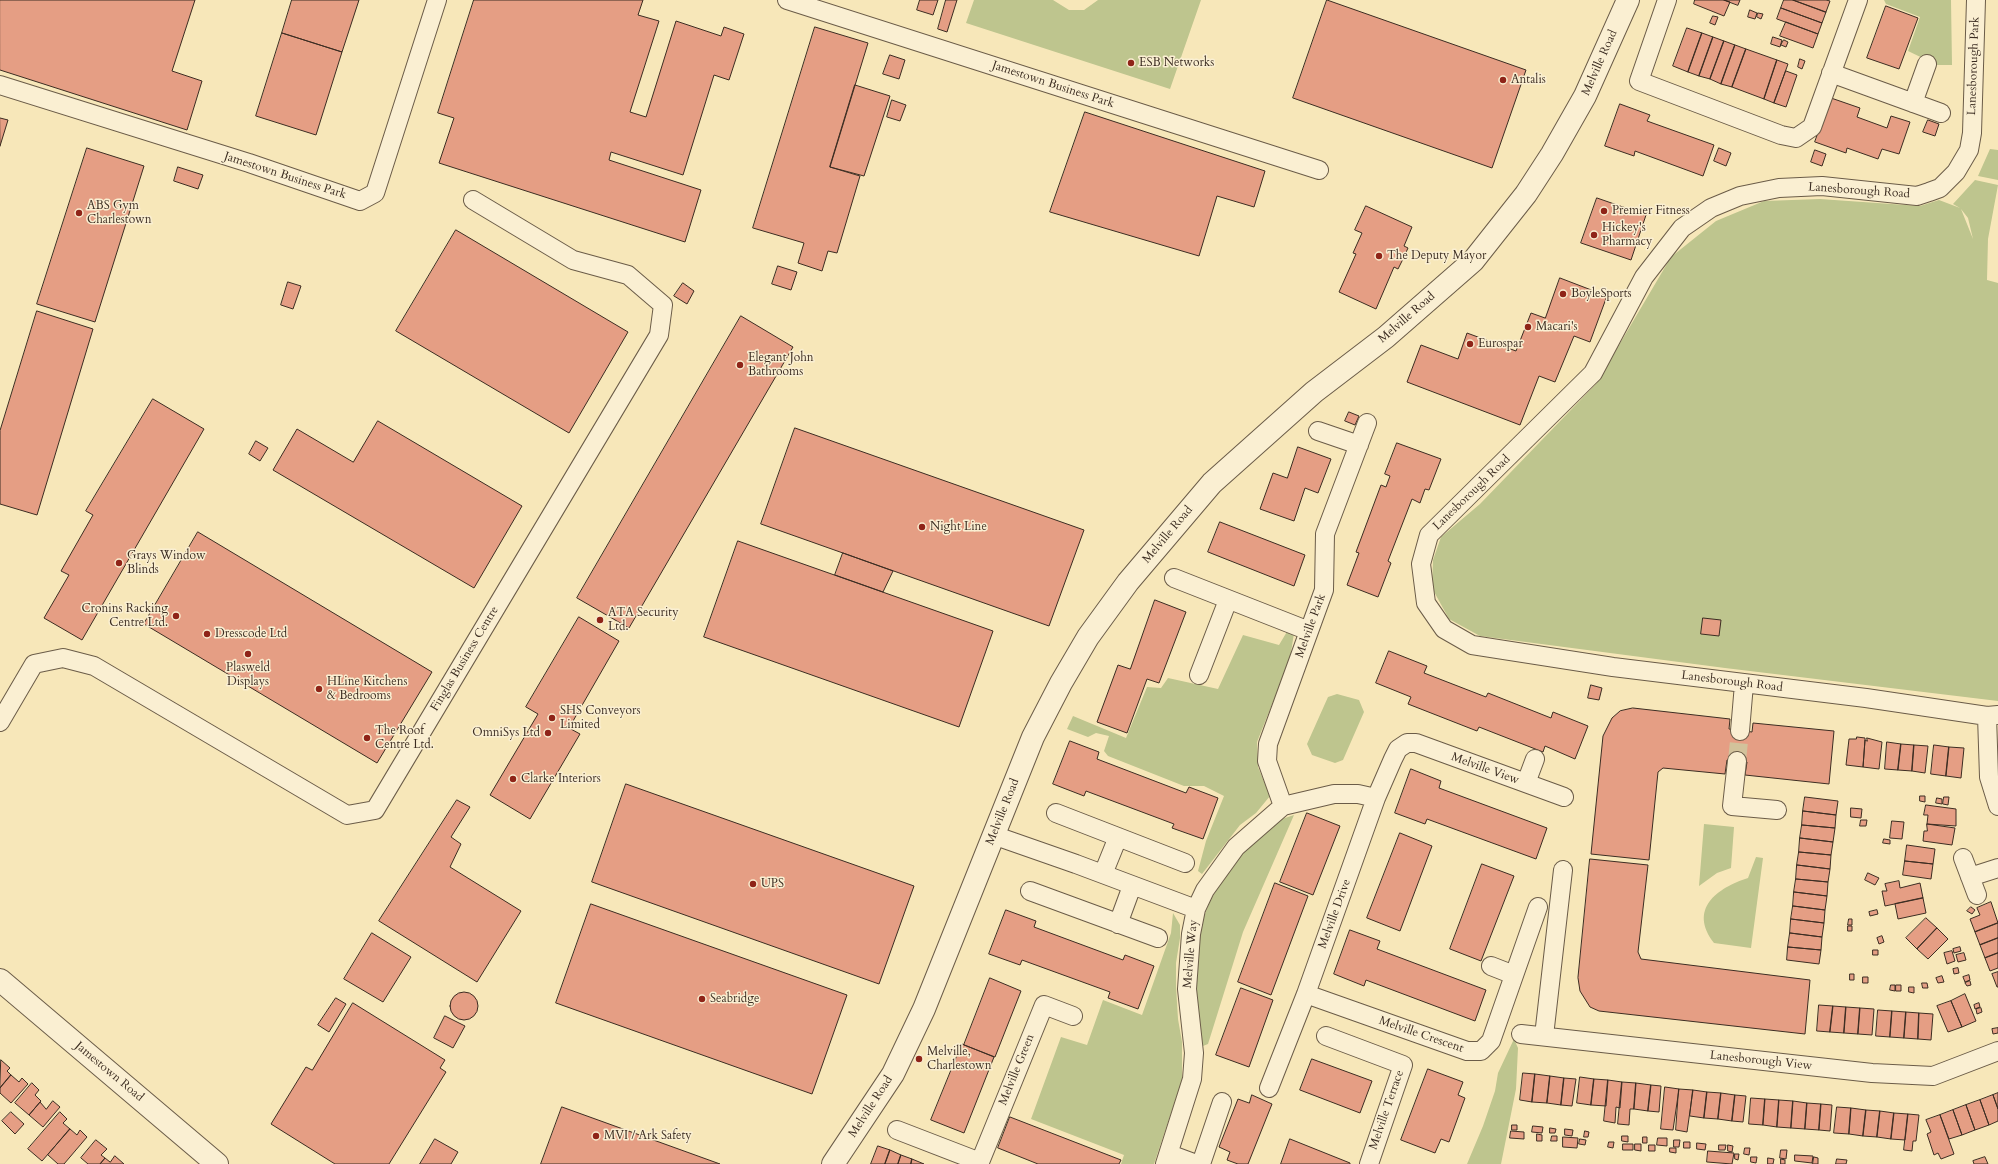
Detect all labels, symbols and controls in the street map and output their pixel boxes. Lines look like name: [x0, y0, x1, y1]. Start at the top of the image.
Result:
street label: Lanesborough Park: [1965, 16, 1983, 116]
street label: Melville Road: [1579, 28, 1621, 98]
place label: ESB Networks: [1139, 56, 1214, 70]
street label: Jamestown Business Park: [990, 58, 1116, 112]
marker: ESB Networks: [1126, 58, 1136, 68]
place label: Antalis: [1511, 73, 1546, 87]
marker: Antalis: [1498, 75, 1508, 85]
street label: Jamestown Business Park: [222, 149, 348, 203]
street label: Lanesborough Road: [1808, 180, 1910, 202]
place label: ABS Gym Charlestown: [87, 199, 152, 227]
place label: Premier Fitness: [1612, 204, 1690, 218]
marker: Premier Fitness: [1599, 206, 1609, 216]
marker: ABS Gym Charlestown: [74, 208, 84, 218]
place label: Hickey's Pharmacy: [1602, 221, 1652, 249]
marker: Hickey's Pharmacy: [1589, 230, 1599, 240]
place label: The Deputy Mayor: [1387, 249, 1486, 263]
marker: The Deputy Mayor: [1374, 251, 1384, 261]
place label: BoyleSports: [1571, 287, 1632, 301]
street label: Melville Road: [1376, 289, 1438, 347]
marker: BoyleSports: [1558, 289, 1568, 299]
place label: Macari's: [1536, 320, 1578, 334]
marker: Macari's: [1523, 322, 1533, 332]
place label: Eurospar: [1478, 337, 1523, 351]
marker: Eurospar: [1465, 339, 1475, 349]
place label: Elegant John Bathrooms: [748, 351, 814, 379]
marker: Elegant John Bathrooms: [735, 360, 745, 370]
street label: Lanesborough Road: [1430, 452, 1514, 534]
street label: Melville Road: [1140, 503, 1196, 567]
place label: Night Line: [930, 520, 987, 534]
marker: Night Line: [917, 522, 927, 532]
place label: Grays Window Blinds: [127, 549, 206, 577]
marker: Grays Window Blinds: [114, 558, 124, 568]
street label: Melville Park: [1293, 592, 1329, 660]
place label: Cronins Racking Centre Ltd.: [81, 602, 168, 630]
street label: Finglas Business Centre: [428, 604, 502, 714]
place label: ATA Security Ltd.: [608, 606, 678, 634]
marker: Cronins Racking Centre Ltd.: [171, 611, 181, 621]
marker: ATA Security Ltd.: [595, 615, 605, 625]
place label: Dresscode Ltd: [215, 627, 287, 641]
marker: Dresscode Ltd: [202, 629, 212, 639]
marker: Plasweld Displays: [243, 649, 253, 659]
place label: Plasweld Displays: [226, 661, 270, 689]
street label: Lanesborough Road: [1680, 669, 1784, 695]
place label: HLine Kitchens & Bedrooms: [327, 675, 408, 703]
marker: HLine Kitchens & Bedrooms: [314, 684, 324, 694]
place label: SHS Conveyors Limited: [560, 704, 640, 732]
marker: SHS Conveyors Limited: [547, 713, 557, 723]
place label: The Roof Centre Ltd.: [375, 724, 434, 752]
place label: OmniSys Ltd: [472, 726, 540, 740]
marker: OmniSys Ltd: [543, 728, 553, 738]
marker: The Roof Centre Ltd.: [362, 733, 372, 743]
street label: Melville View: [1449, 750, 1521, 788]
place label: Clarke Interiors: [521, 772, 601, 786]
marker: Clarke Interiors: [508, 774, 518, 784]
street label: Melville Road: [983, 777, 1023, 847]
place label: UPS: [761, 877, 784, 891]
street label: Melville Drive: [1316, 877, 1354, 951]
marker: UPS: [748, 879, 758, 889]
street label: Melville Way: [1181, 919, 1201, 989]
place label: Seabridge: [710, 992, 759, 1006]
marker: Seabridge: [697, 994, 707, 1004]
street label: Melville Crescent: [1377, 1014, 1465, 1056]
street label: Melville Green: [996, 1032, 1038, 1108]
street label: Jamestown Road: [72, 1039, 146, 1105]
place label: Melville, Charlestown: [927, 1045, 992, 1073]
street label: Lanesborough View: [1709, 1048, 1813, 1074]
marker: Melville, Charlestown: [914, 1054, 924, 1064]
street label: Melville Terrace: [1367, 1068, 1407, 1152]
street label: Melville Road: [846, 1074, 896, 1140]
place label: MVI / Ark Safety: [604, 1129, 692, 1143]
marker: MVI / Ark Safety: [591, 1131, 601, 1141]

